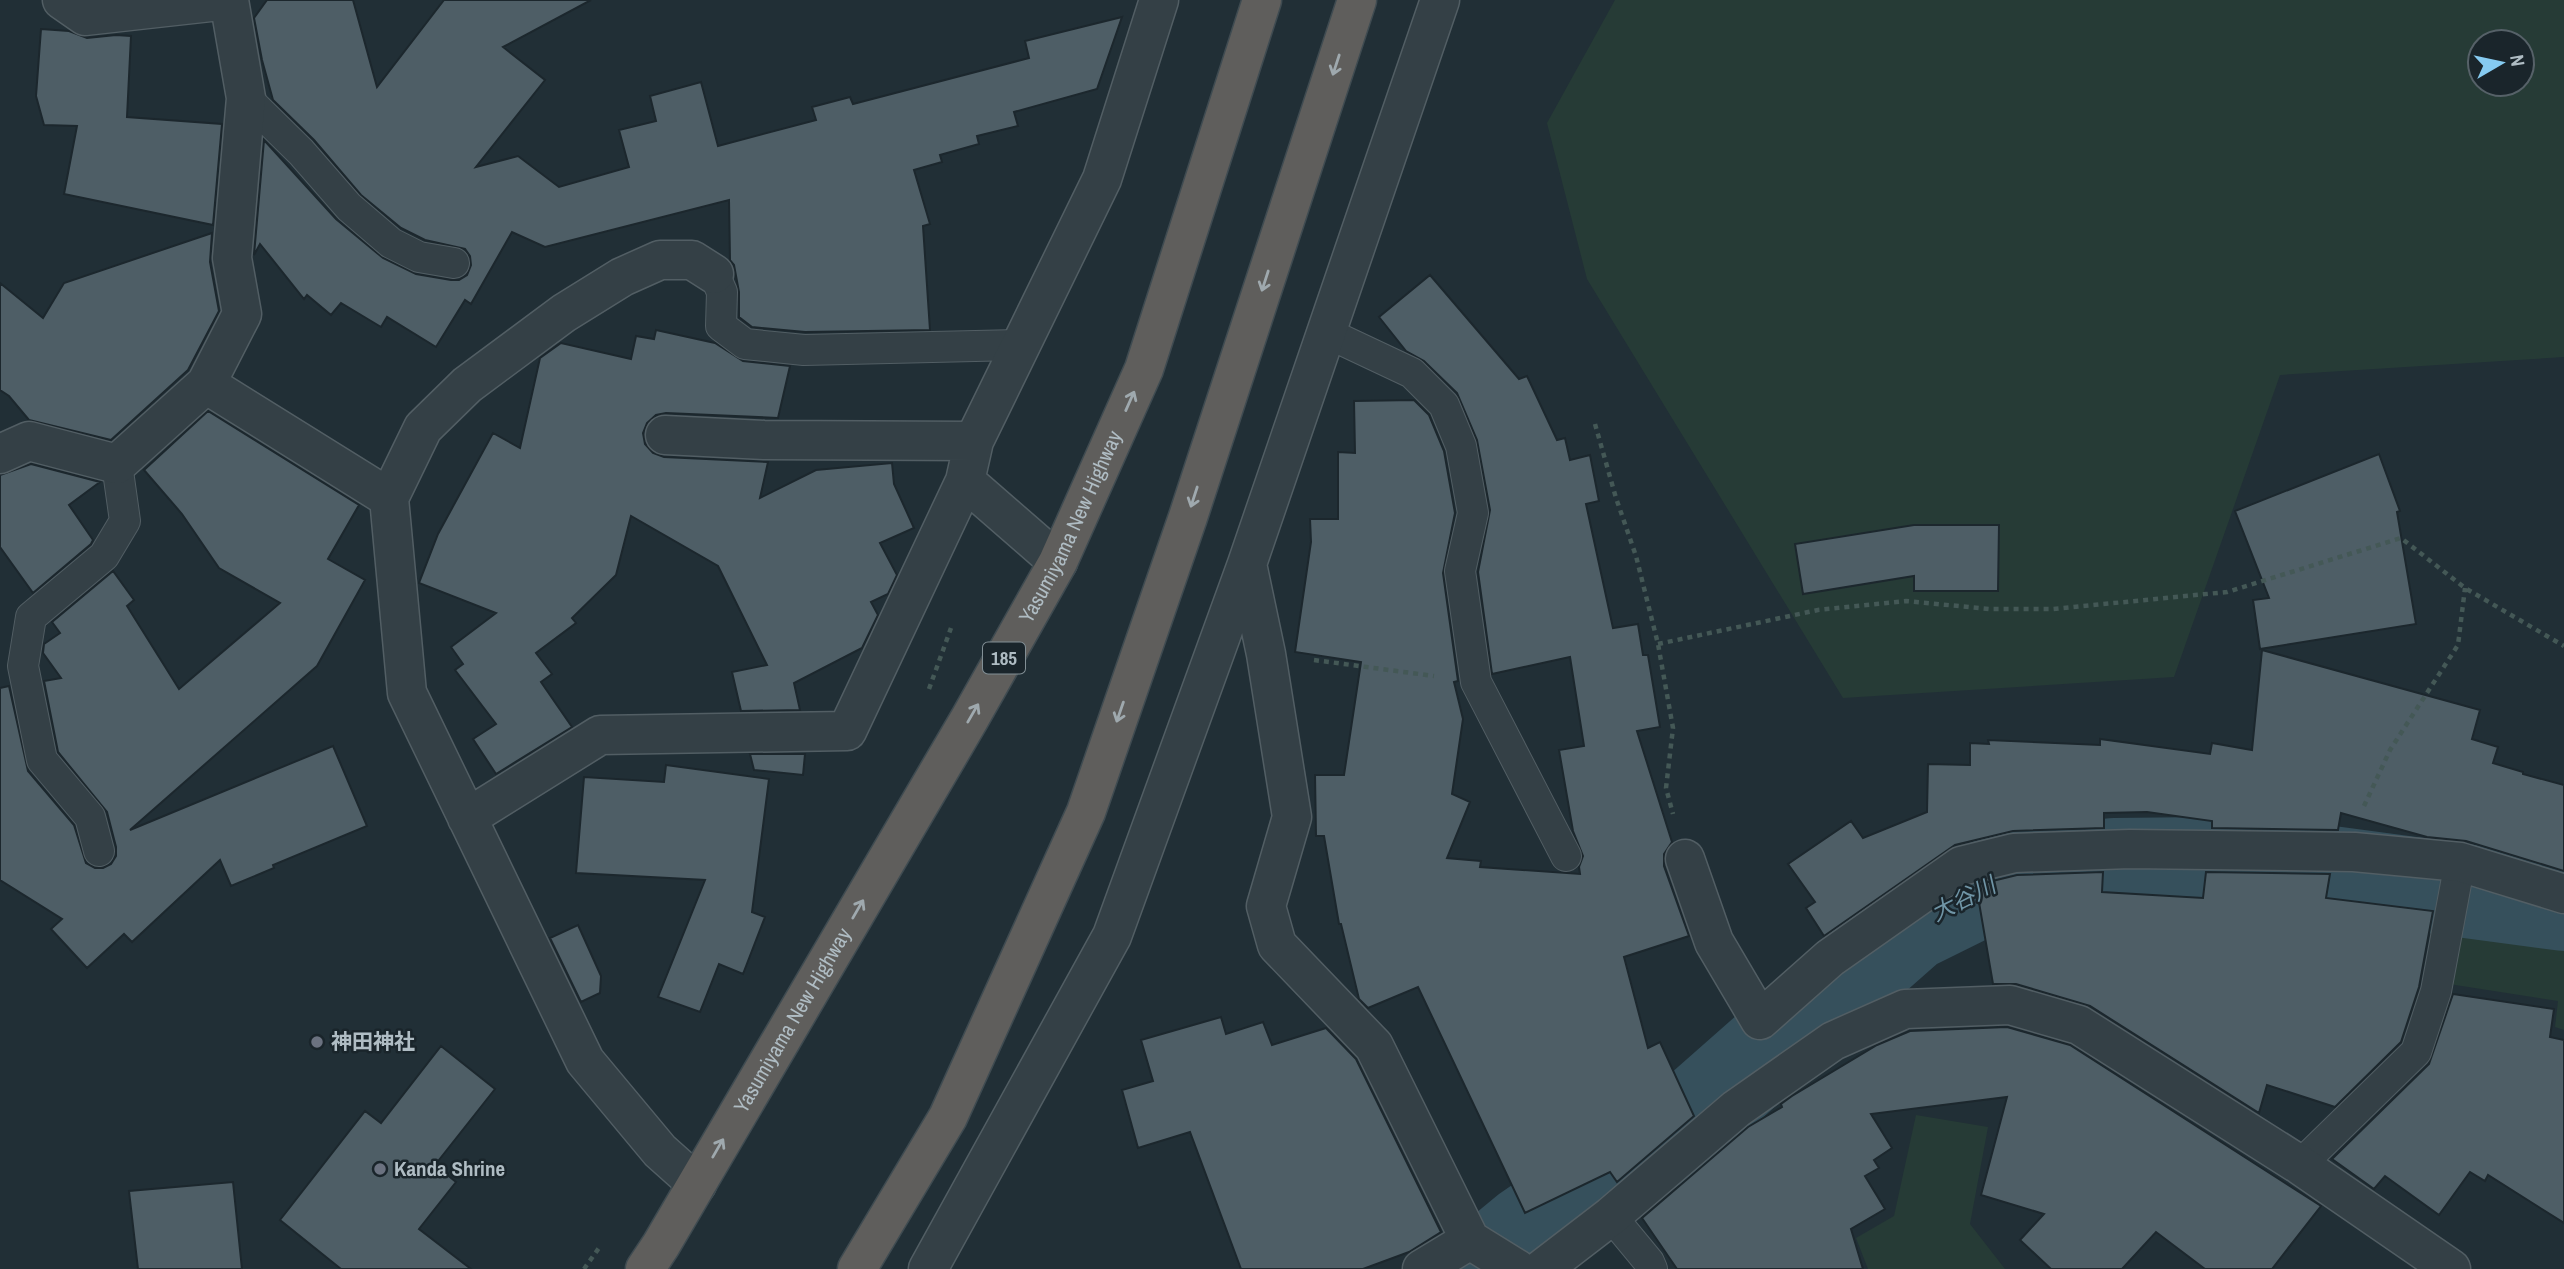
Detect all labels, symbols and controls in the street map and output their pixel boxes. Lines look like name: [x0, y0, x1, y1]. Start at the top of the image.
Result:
north arrow: [2466, 28, 2536, 98]
one-way arrow: [1329, 53, 1341, 75]
text: N: [2504, 53, 2532, 68]
one-way arrow: [1258, 270, 1271, 292]
one-way arrow: [1124, 390, 1137, 412]
street label: Yasumiyama New Highway: [1012, 426, 1129, 628]
one-way arrow: [1187, 486, 1199, 508]
road number: 185: [983, 642, 1025, 674]
one-way arrow: [1113, 701, 1125, 723]
one-way arrow: [967, 703, 980, 724]
water label: 大谷川: [1925, 868, 2003, 928]
one-way arrow: [851, 900, 865, 920]
street label: Yasumiyama New Highway: [726, 922, 858, 1118]
place label: 神田神社: [331, 1027, 415, 1056]
marker: 神田神社: [309, 1034, 325, 1050]
one-way arrow: [711, 1138, 725, 1158]
place label: Kanda Shrine: [394, 1154, 505, 1183]
marker: Kanda Shrine: [372, 1161, 388, 1177]

